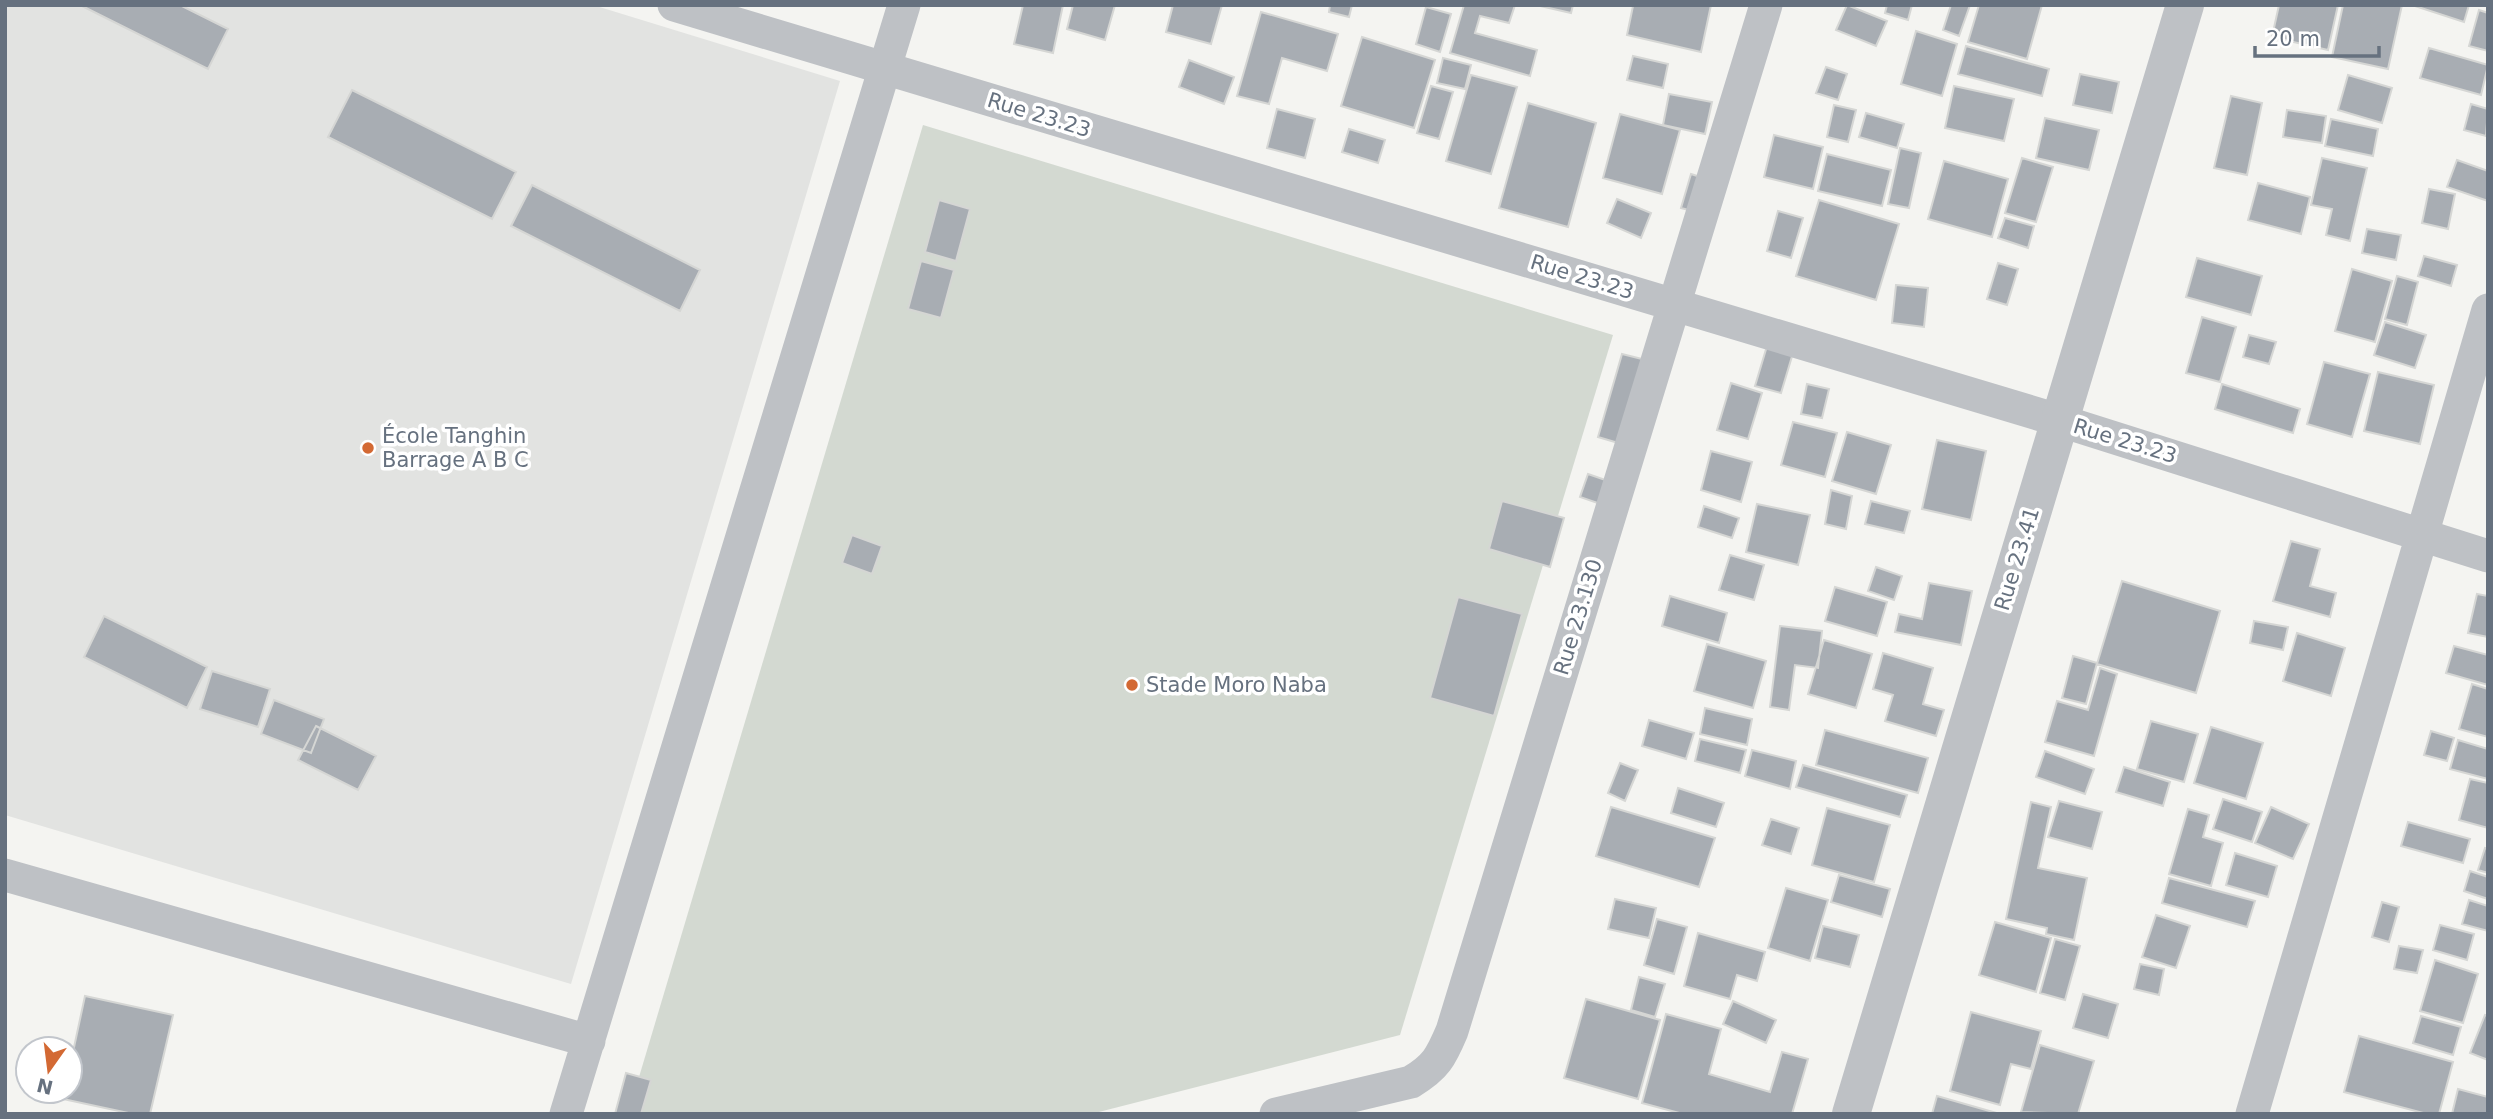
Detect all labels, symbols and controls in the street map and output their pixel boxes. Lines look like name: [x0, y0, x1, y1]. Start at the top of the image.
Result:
scale bar: [2255, 14, 2379, 58]
text: 20 m: [2266, 27, 2320, 51]
street label: Rue 23.23: [984, 88, 1094, 142]
street label: Rue 23.23: [1527, 250, 1637, 304]
street label: Rue 23.23: [2070, 414, 2180, 468]
place label: École Tanghin Barrage A B C: [382, 423, 529, 472]
marker: École Tanghin Barrage A B C: [360, 440, 376, 456]
street label: Rue 23.41: [1990, 504, 2044, 614]
street label: Rue 23.130: [1549, 556, 1607, 678]
place label: Stade Moro Naba: [1146, 673, 1327, 697]
marker: Stade Moro Naba: [1124, 677, 1140, 693]
north arrow: [14, 1035, 84, 1105]
text: N: [35, 1074, 55, 1099]

